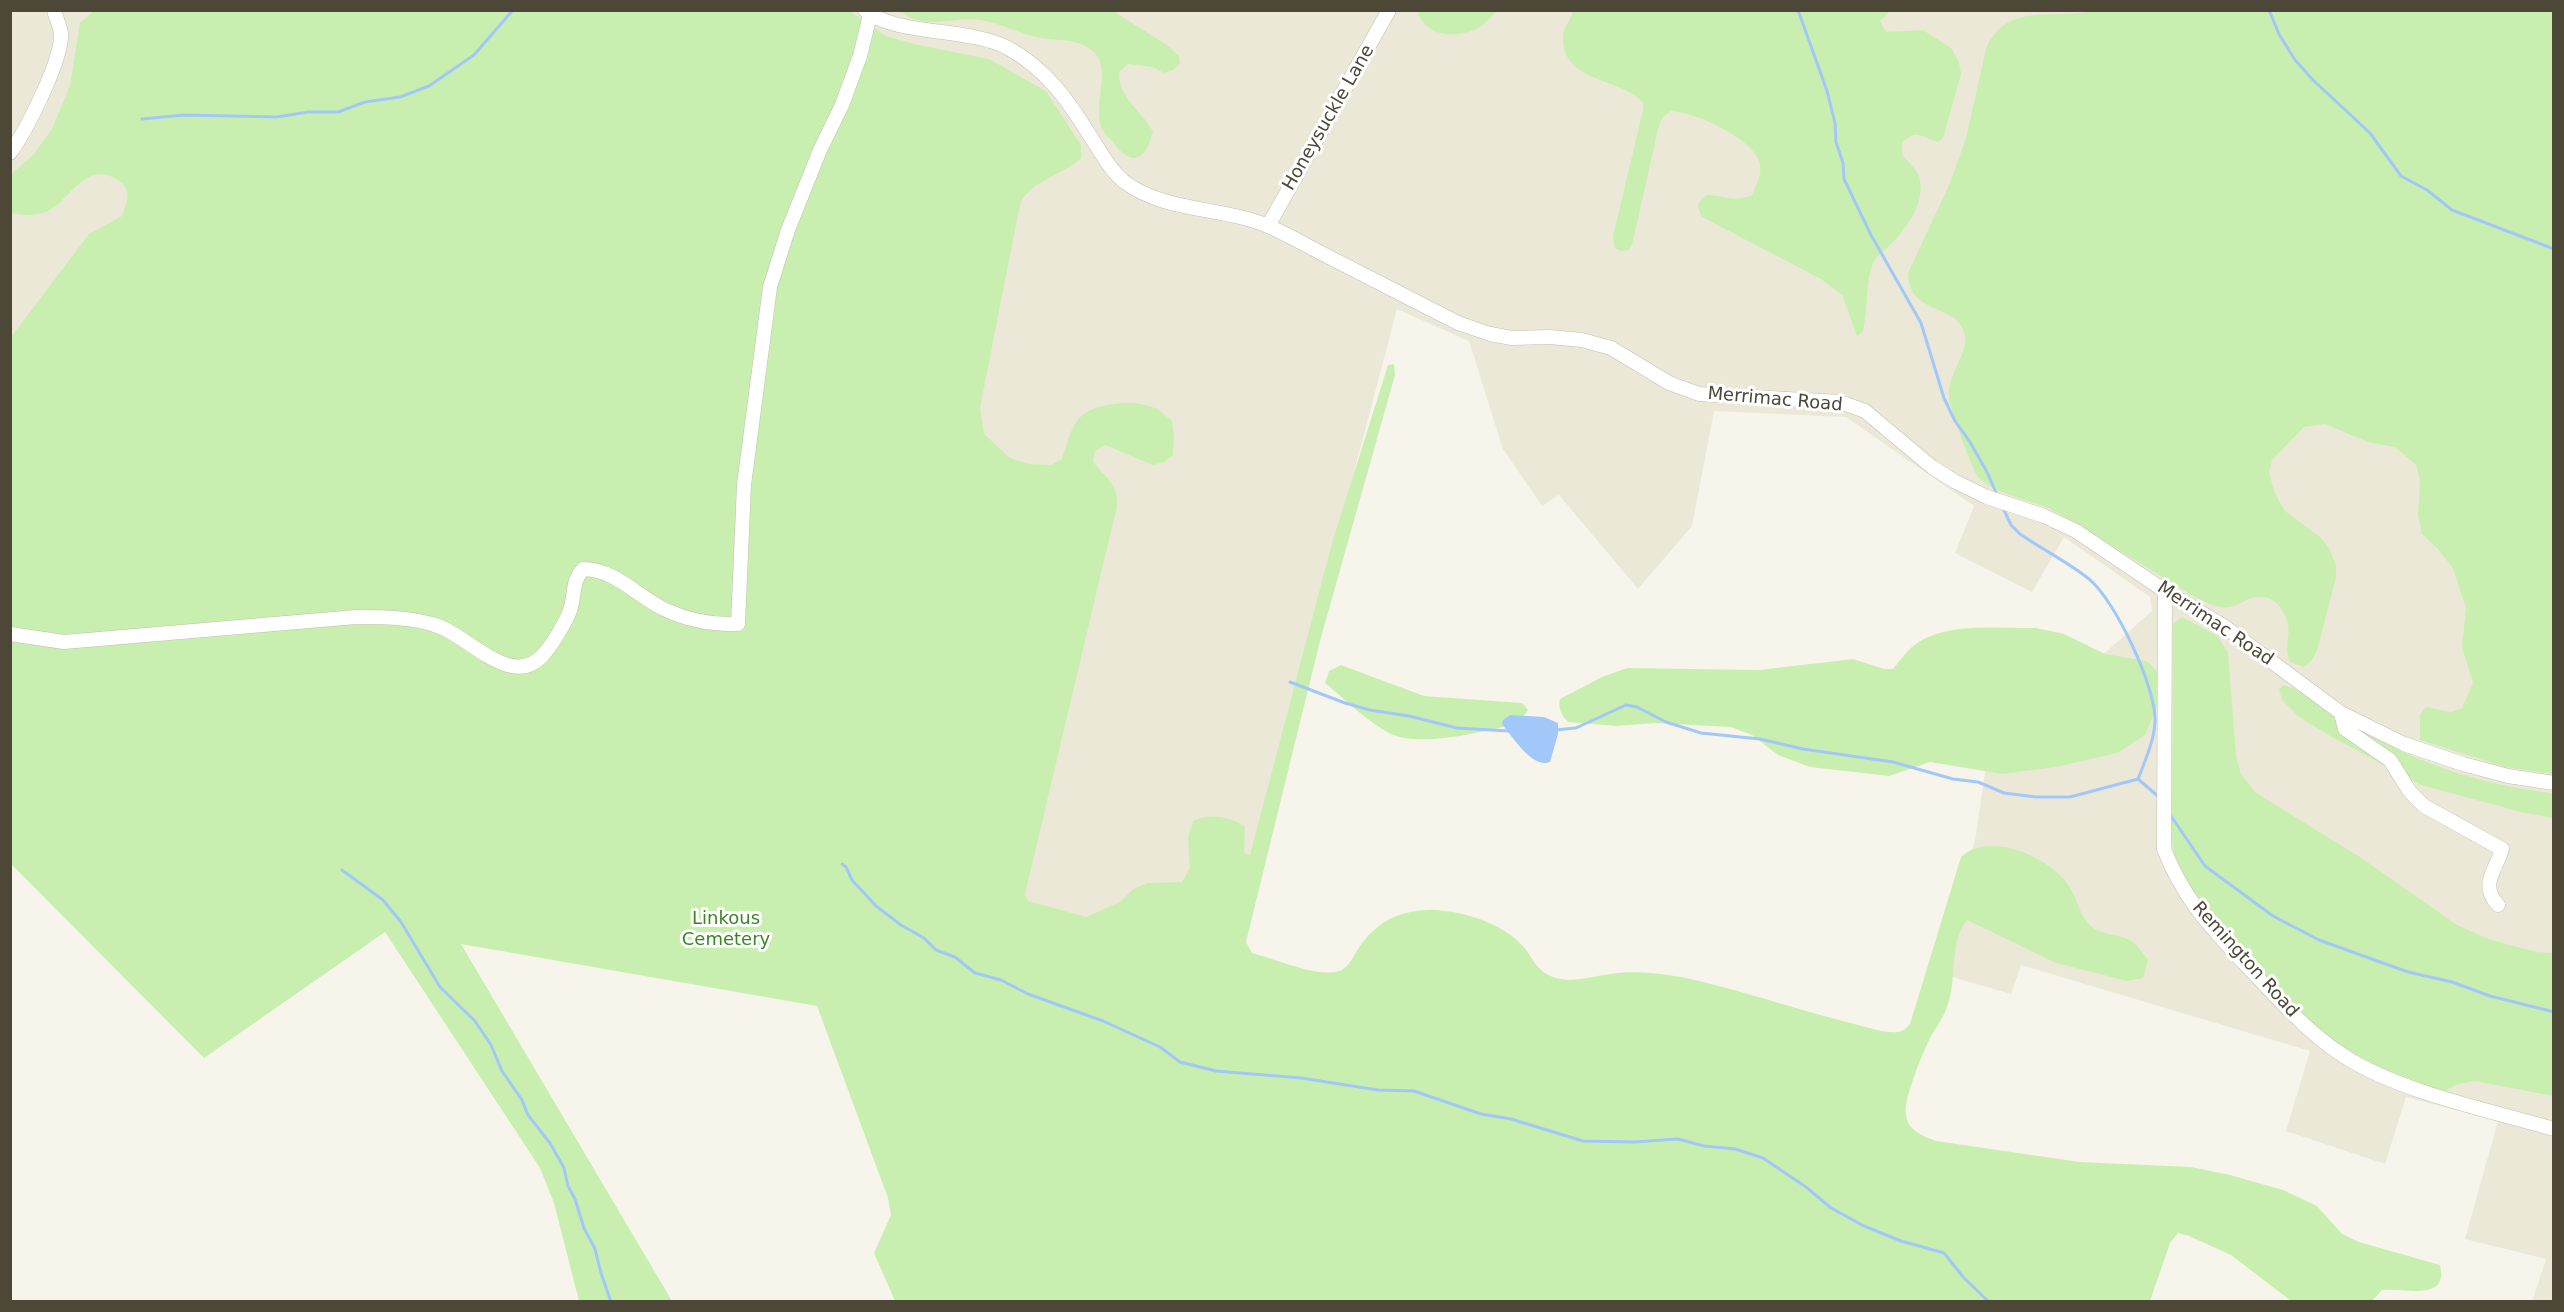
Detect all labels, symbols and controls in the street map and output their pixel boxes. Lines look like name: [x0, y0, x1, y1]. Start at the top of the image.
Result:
street label: Honeysuckle Lane: [1279, 42, 1379, 194]
street label: Merrimac Road: [1707, 383, 1843, 417]
street label: Merrimac Road: [2153, 577, 2277, 671]
street label: Remington Road: [2187, 898, 2303, 1022]
park label: Linkous Cemetery: [682, 908, 770, 950]

